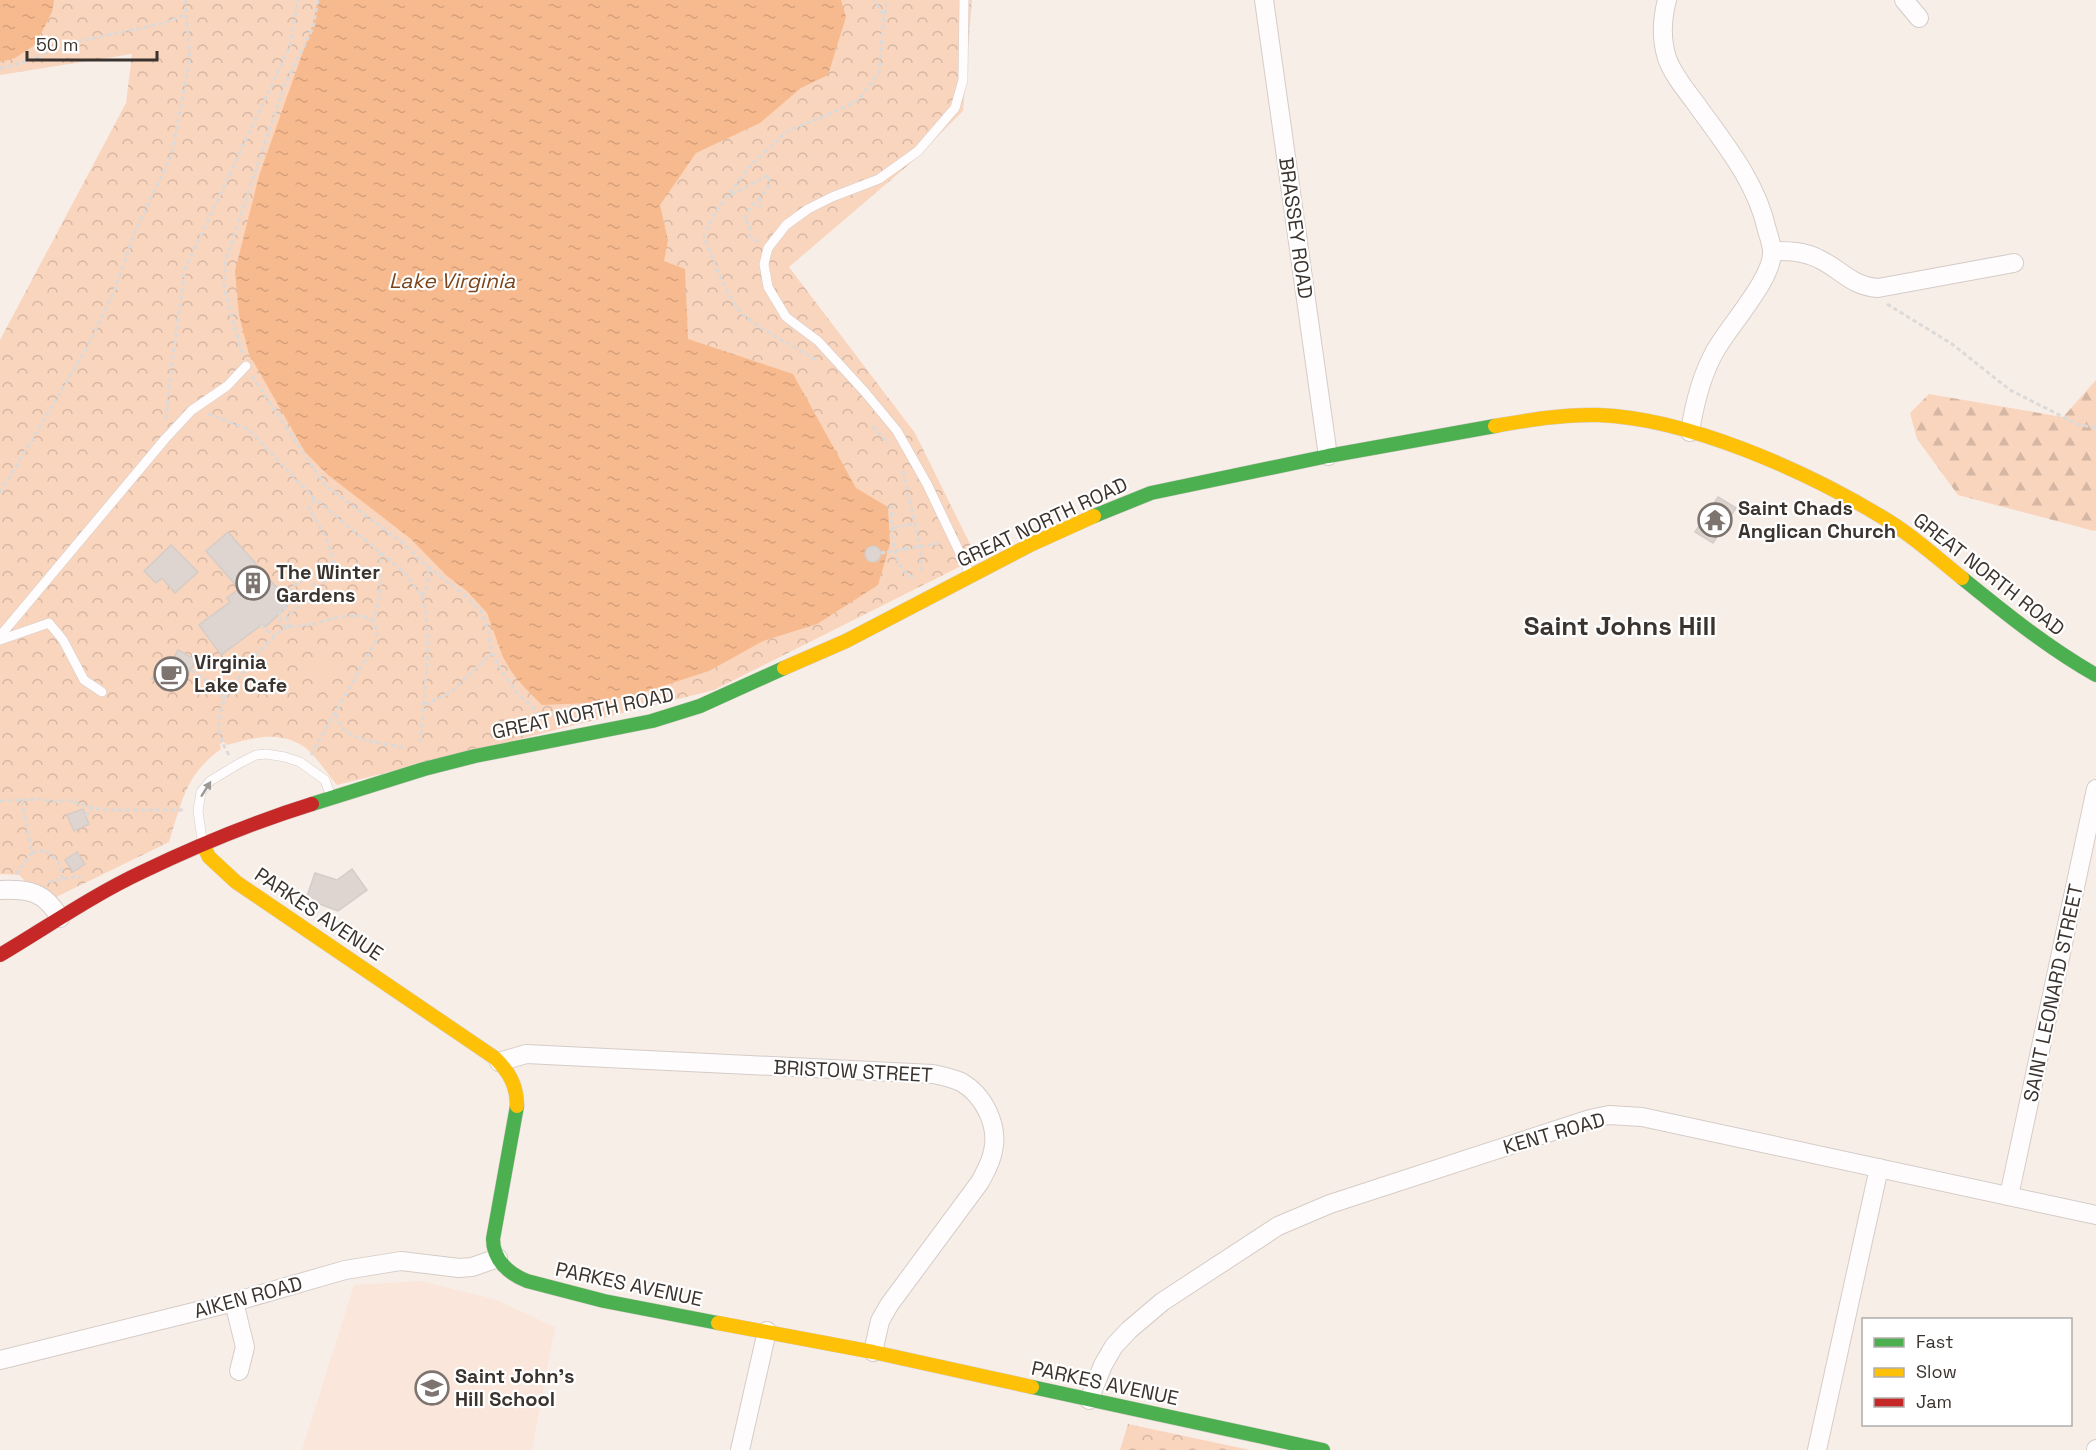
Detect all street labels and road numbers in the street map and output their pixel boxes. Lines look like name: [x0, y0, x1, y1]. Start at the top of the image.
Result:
street label: BRASSEY ROAD: [1273, 155, 1319, 301]
street label: GREAT NORTH ROAD: [953, 471, 1131, 573]
street label: GREAT NORTH ROAD: [1908, 507, 2070, 641]
street label: GREAT NORTH ROAD: [490, 681, 676, 745]
street label: PARKES AVENUE: [250, 861, 388, 967]
street label: SAINT LEONARD STREET: [2017, 881, 2089, 1104]
street label: BRISTOW STREET: [773, 1054, 934, 1088]
street label: KENT ROAD: [1500, 1106, 1608, 1160]
street label: PARKES AVENUE: [553, 1256, 705, 1312]
street label: AIKEN ROAD: [191, 1270, 305, 1324]
street label: PARKES AVENUE: [1029, 1355, 1181, 1411]

